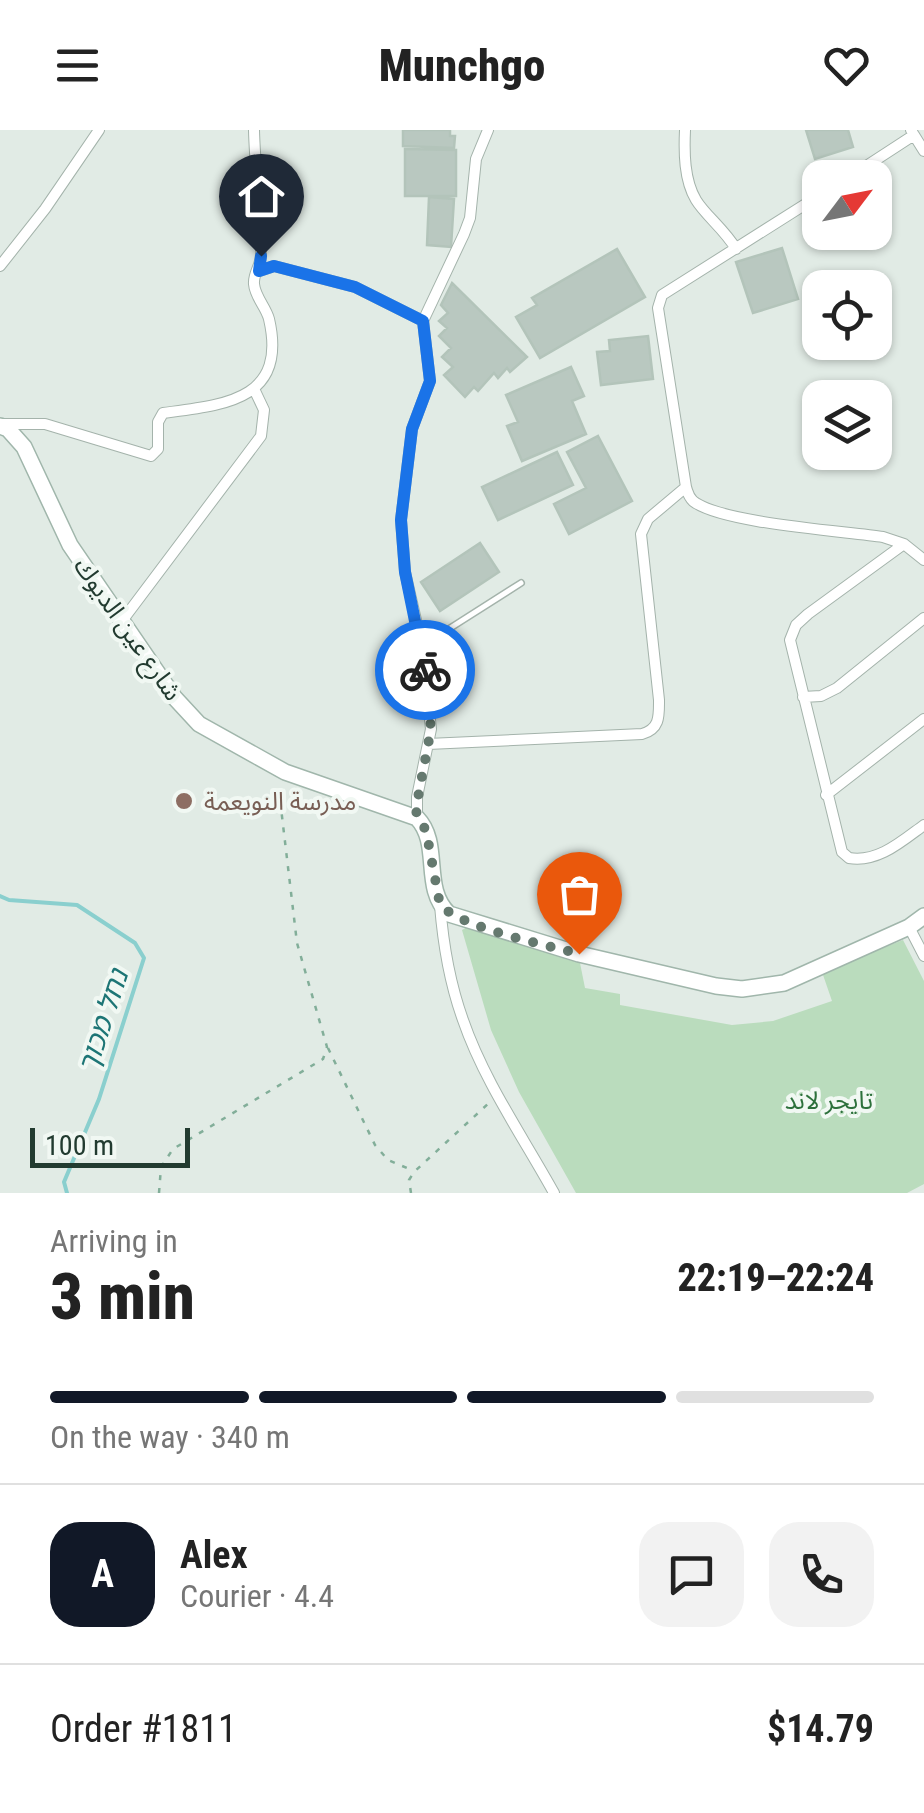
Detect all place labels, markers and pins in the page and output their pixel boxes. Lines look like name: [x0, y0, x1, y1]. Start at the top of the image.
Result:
pin: [219, 154, 304, 257]
place label: مدرسة النويعمة: [204, 787, 356, 816]
marker: مدرسة النويعمة: [173, 790, 195, 812]
pin: [537, 852, 622, 955]

